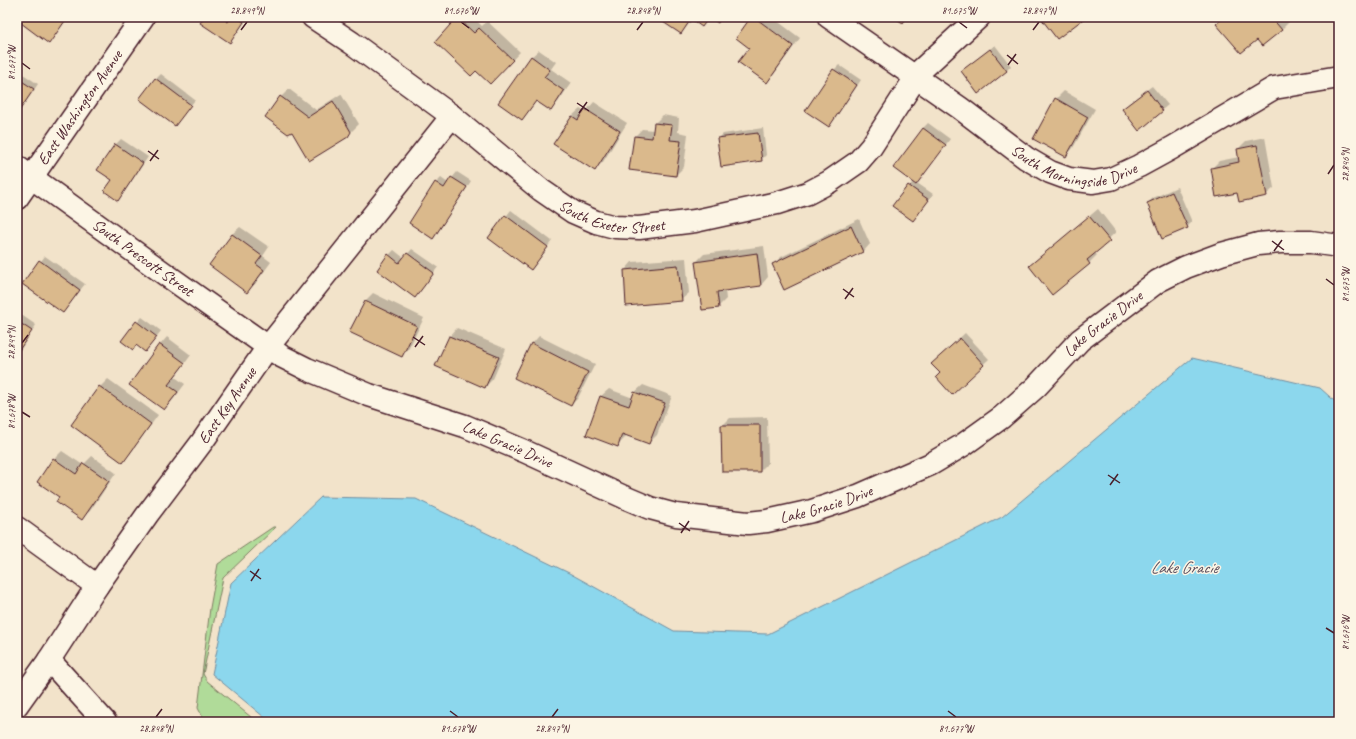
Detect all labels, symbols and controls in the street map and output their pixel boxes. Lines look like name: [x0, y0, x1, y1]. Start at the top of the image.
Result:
text: 28.849°N: [230, 4, 266, 17]
text: 81.676°W: [444, 4, 480, 17]
text: 28.848°N: [626, 4, 662, 17]
text: 81.675°W: [942, 4, 978, 17]
text: 28.847°N: [1022, 4, 1058, 17]
text: 81.677°W: [5, 44, 18, 80]
street label: East Washington Avenue: [33, 45, 128, 169]
street label: South Morningside Drive: [1007, 140, 1142, 192]
text: 28.846°N: [1339, 146, 1352, 182]
street label: South Exeter Street: [555, 195, 667, 238]
street label: South Prescott Street: [88, 215, 199, 302]
text: 81.675°W: [1339, 266, 1352, 302]
street label: Lake Gracie Drive: [1059, 285, 1148, 361]
text: 28.849°N: [5, 324, 18, 360]
street label: East Key Avenue: [194, 362, 262, 448]
text: 81.678°W: [5, 393, 18, 429]
street label: Lake Gracie Drive: [459, 416, 557, 473]
street label: Lake Gracie Drive: [778, 480, 877, 528]
water label: Lake Gracie: [1150, 557, 1220, 578]
text: 81.676°W: [1339, 614, 1352, 650]
text: 28.848°N: [139, 722, 175, 735]
text: 81.678°W: [441, 722, 477, 735]
text: 28.847°N: [535, 722, 571, 735]
text: 81.677°W: [939, 722, 975, 735]

